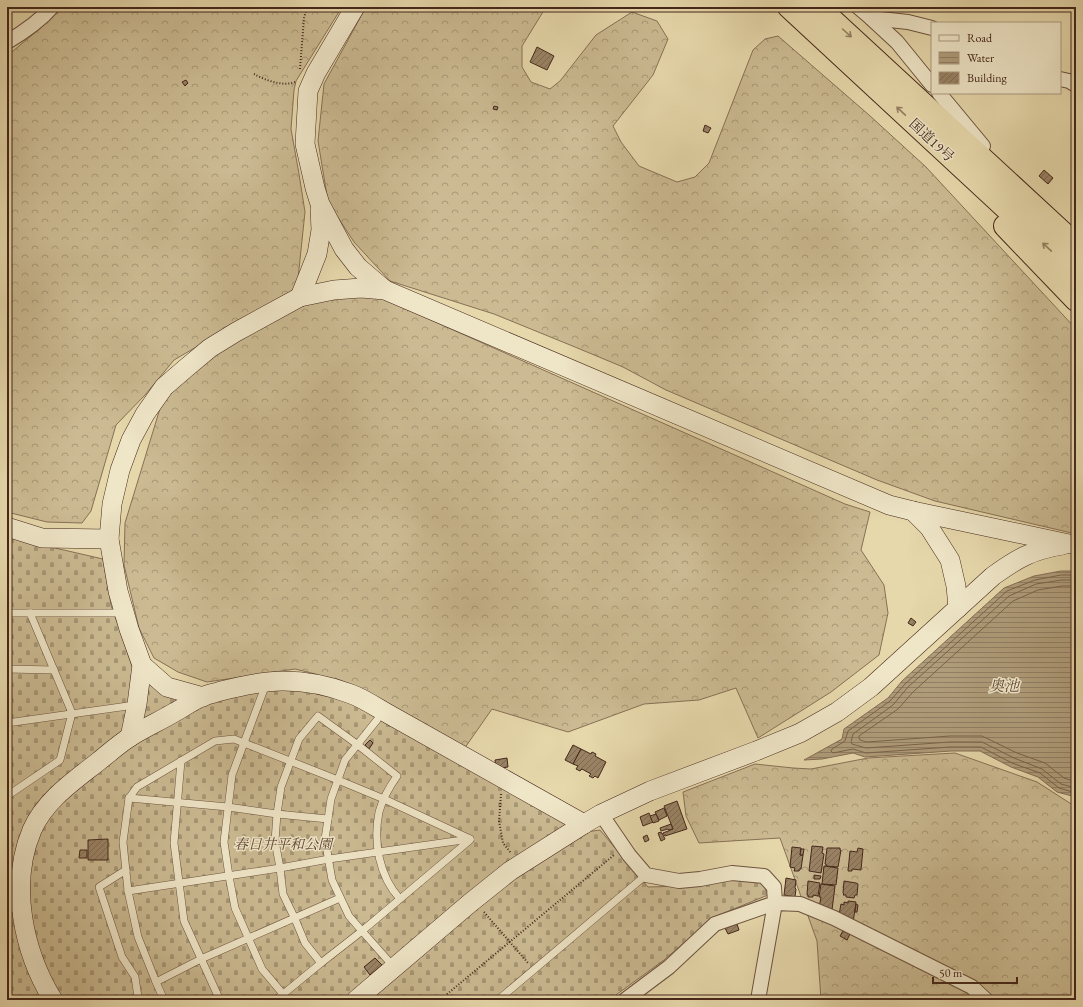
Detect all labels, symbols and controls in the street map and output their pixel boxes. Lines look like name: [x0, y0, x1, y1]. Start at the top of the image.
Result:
legend: [931, 22, 1061, 94]
one-way arrow: [841, 29, 852, 38]
text: Road: [967, 30, 993, 46]
text: Water: [967, 50, 994, 66]
text: Building: [967, 70, 1008, 86]
one-way arrow: [896, 106, 906, 116]
street label: 国道19号: [906, 115, 958, 165]
one-way arrow: [1042, 242, 1053, 251]
water label: 奥池: [989, 676, 1021, 695]
park label: 春日井平和公園: [234, 835, 334, 853]
scale bar: [933, 959, 1017, 985]
text: 50 m: [939, 965, 963, 981]

